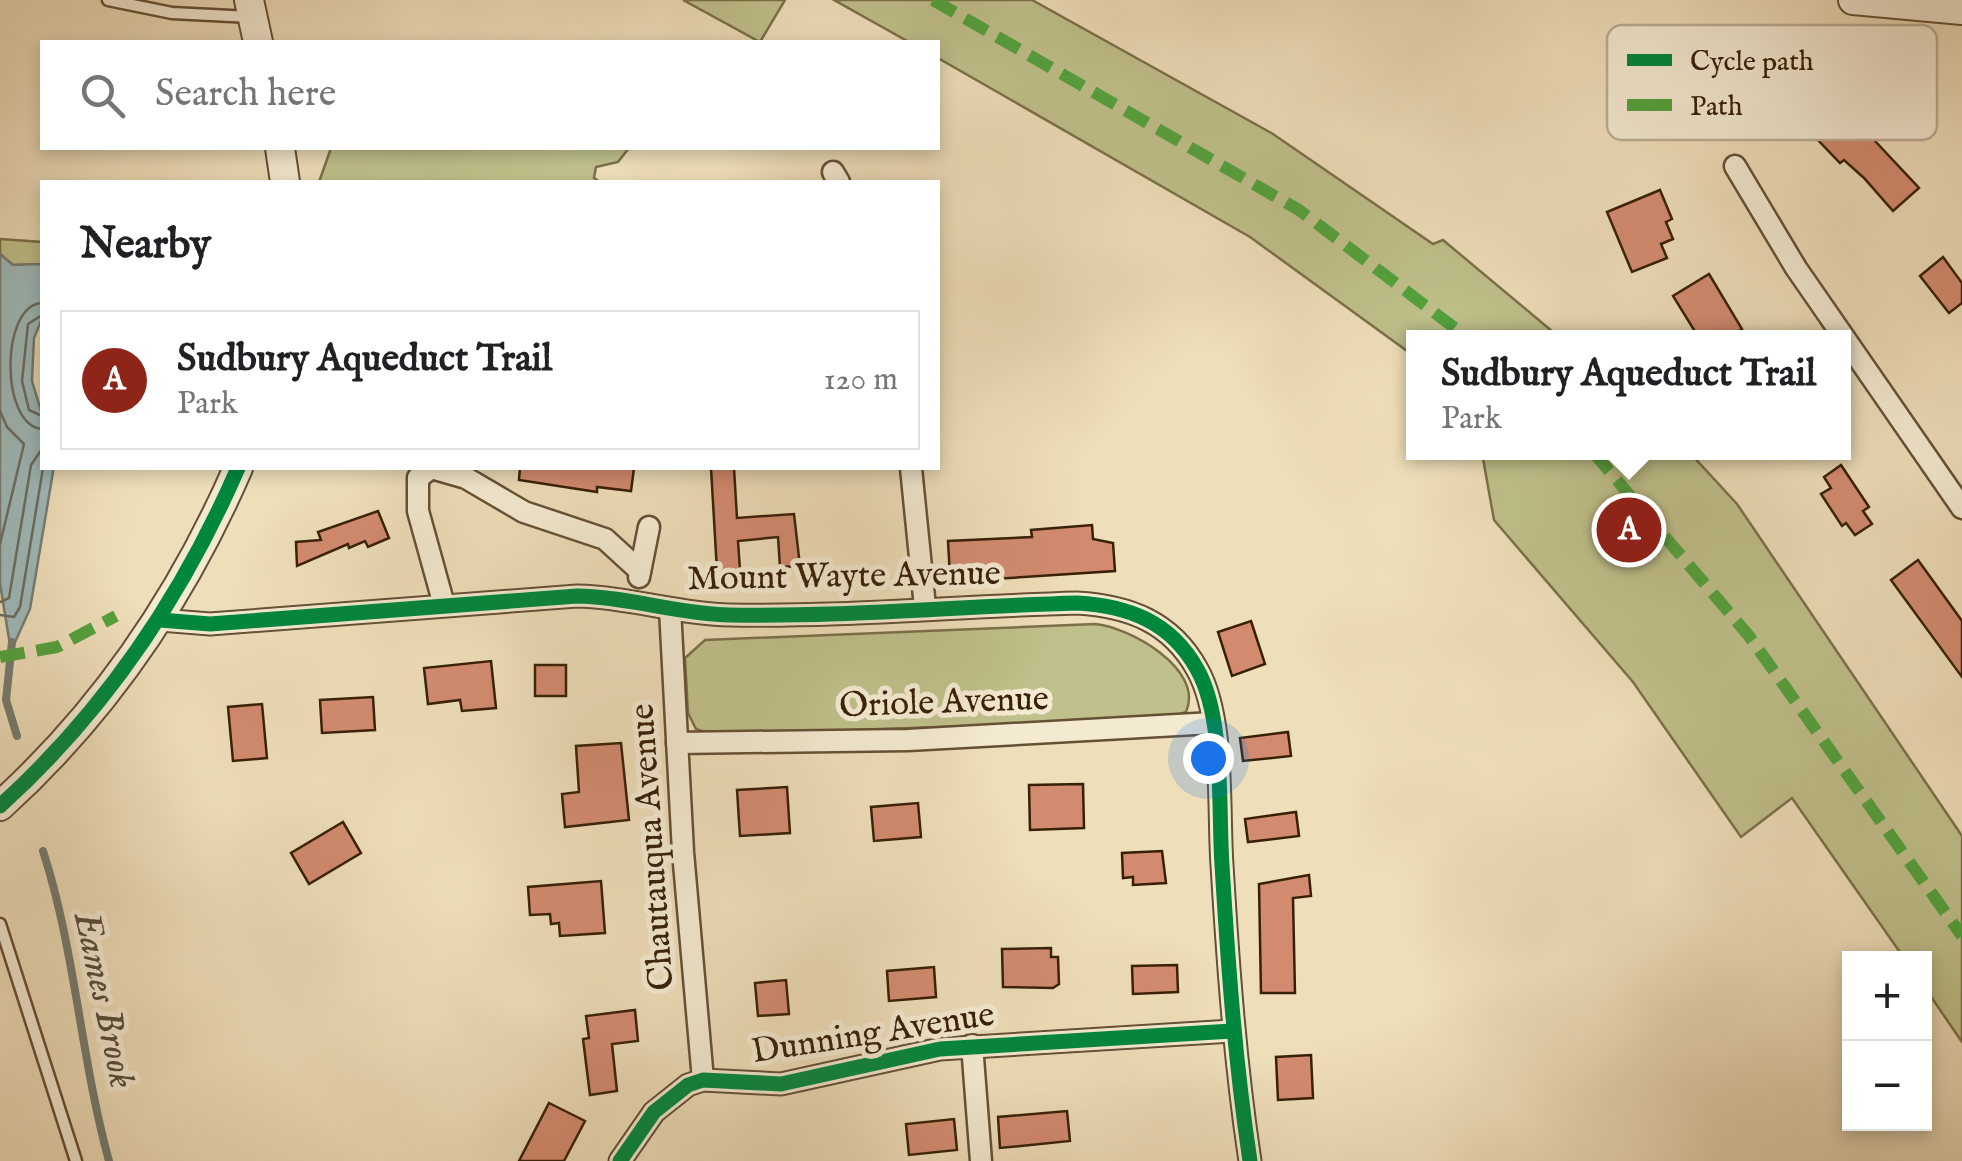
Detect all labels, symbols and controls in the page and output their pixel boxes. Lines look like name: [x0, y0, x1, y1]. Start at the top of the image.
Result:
legend: [1607, 25, 1937, 140]
search box: [40, 40, 940, 150]
text: Cycle path: [1690, 45, 1814, 80]
icon: search: [75, 68, 130, 123]
text: Search here: [155, 71, 336, 119]
text: Path: [1690, 90, 1743, 125]
text: Nearby: [80, 219, 211, 272]
popup: [1406, 330, 1851, 460]
text: Sudbury Aqueduct Trail: [177, 336, 552, 384]
text: Sudbury Aqueduct Trail: [1441, 351, 1816, 399]
text: A: [104, 360, 125, 401]
text: 120 m: [824, 360, 898, 401]
text: Park: [177, 384, 238, 425]
text: Park: [1441, 399, 1502, 440]
pin: A: [1596, 492, 1662, 568]
street label: Mount Wayte Avenue: [687, 552, 1001, 602]
street label: Oriole Avenue: [838, 677, 1050, 729]
street label: Chautauqua Avenue: [621, 702, 685, 992]
your location: [1183, 733, 1234, 784]
water label: Eames Brook: [61, 906, 145, 1093]
map controls: [1842, 951, 1932, 1131]
button: +: [1842, 951, 1932, 1041]
street label: Dunning Avenue: [748, 993, 998, 1075]
button: −: [1842, 1041, 1932, 1131]

